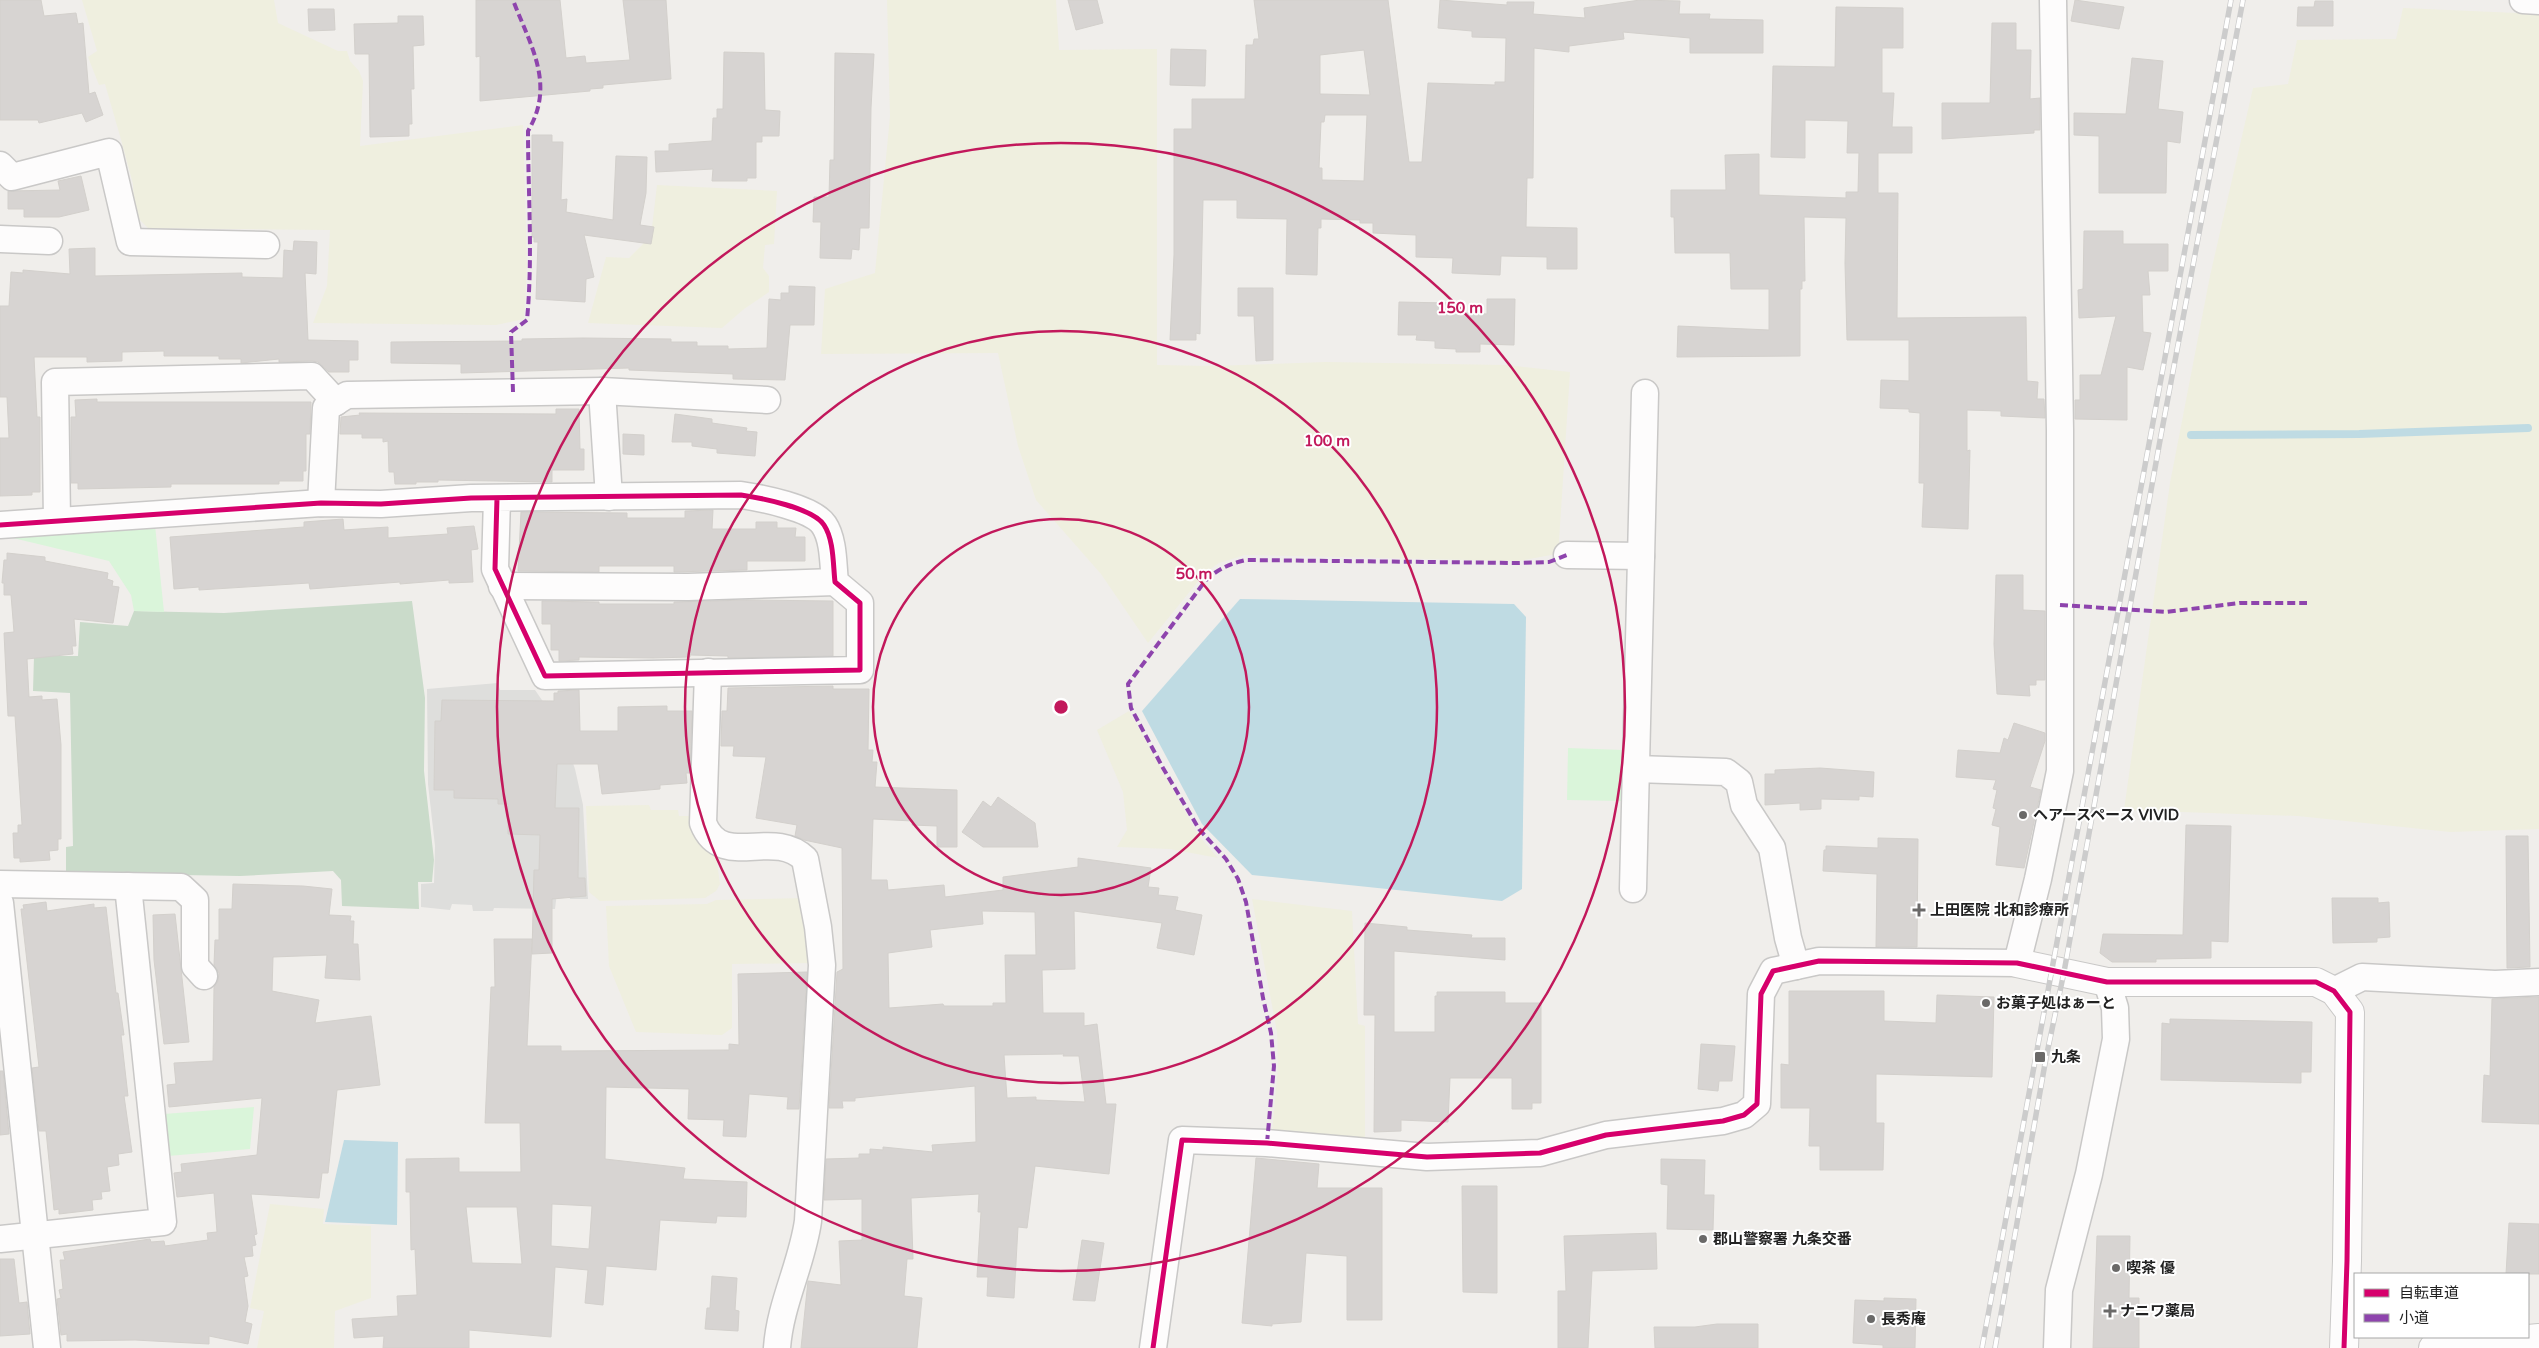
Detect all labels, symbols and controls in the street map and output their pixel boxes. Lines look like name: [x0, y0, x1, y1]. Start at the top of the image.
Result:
text: 150 m: [1437, 299, 1483, 317]
text: 100 m: [1304, 432, 1350, 450]
text: 50 m: [1176, 565, 1212, 583]
centre of rings: [1052, 698, 1070, 716]
place label: ヘアースペース VIVID: [2033, 806, 2179, 824]
marker: ヘアースペース VIVID: [2017, 809, 2029, 821]
place label: 上田医院 北和診療所: [1930, 901, 2069, 919]
marker: 上田医院 北和診療所: [1912, 903, 1926, 917]
place label: お菓子処はぁーと: [1996, 994, 2116, 1012]
marker: お菓子処はぁーと: [1980, 997, 1992, 1009]
place label: 九条: [2051, 1048, 2081, 1066]
marker: 九条: [2033, 1050, 2047, 1064]
place label: 郡山警察署 九条交番: [1713, 1230, 1852, 1248]
marker: 郡山警察署 九条交番: [1697, 1233, 1709, 1245]
place label: 喫茶 優: [2126, 1259, 2175, 1277]
marker: 喫茶 優: [2110, 1262, 2122, 1274]
legend: [2354, 1273, 2529, 1338]
text: 自転車道: [2399, 1284, 2459, 1302]
place label: ナニワ薬局: [2120, 1302, 2195, 1320]
marker: ナニワ薬局: [2104, 1305, 2116, 1317]
text: 小道: [2399, 1309, 2429, 1327]
place label: 長秀庵: [1881, 1310, 1926, 1328]
marker: 長秀庵: [1865, 1313, 1877, 1325]

